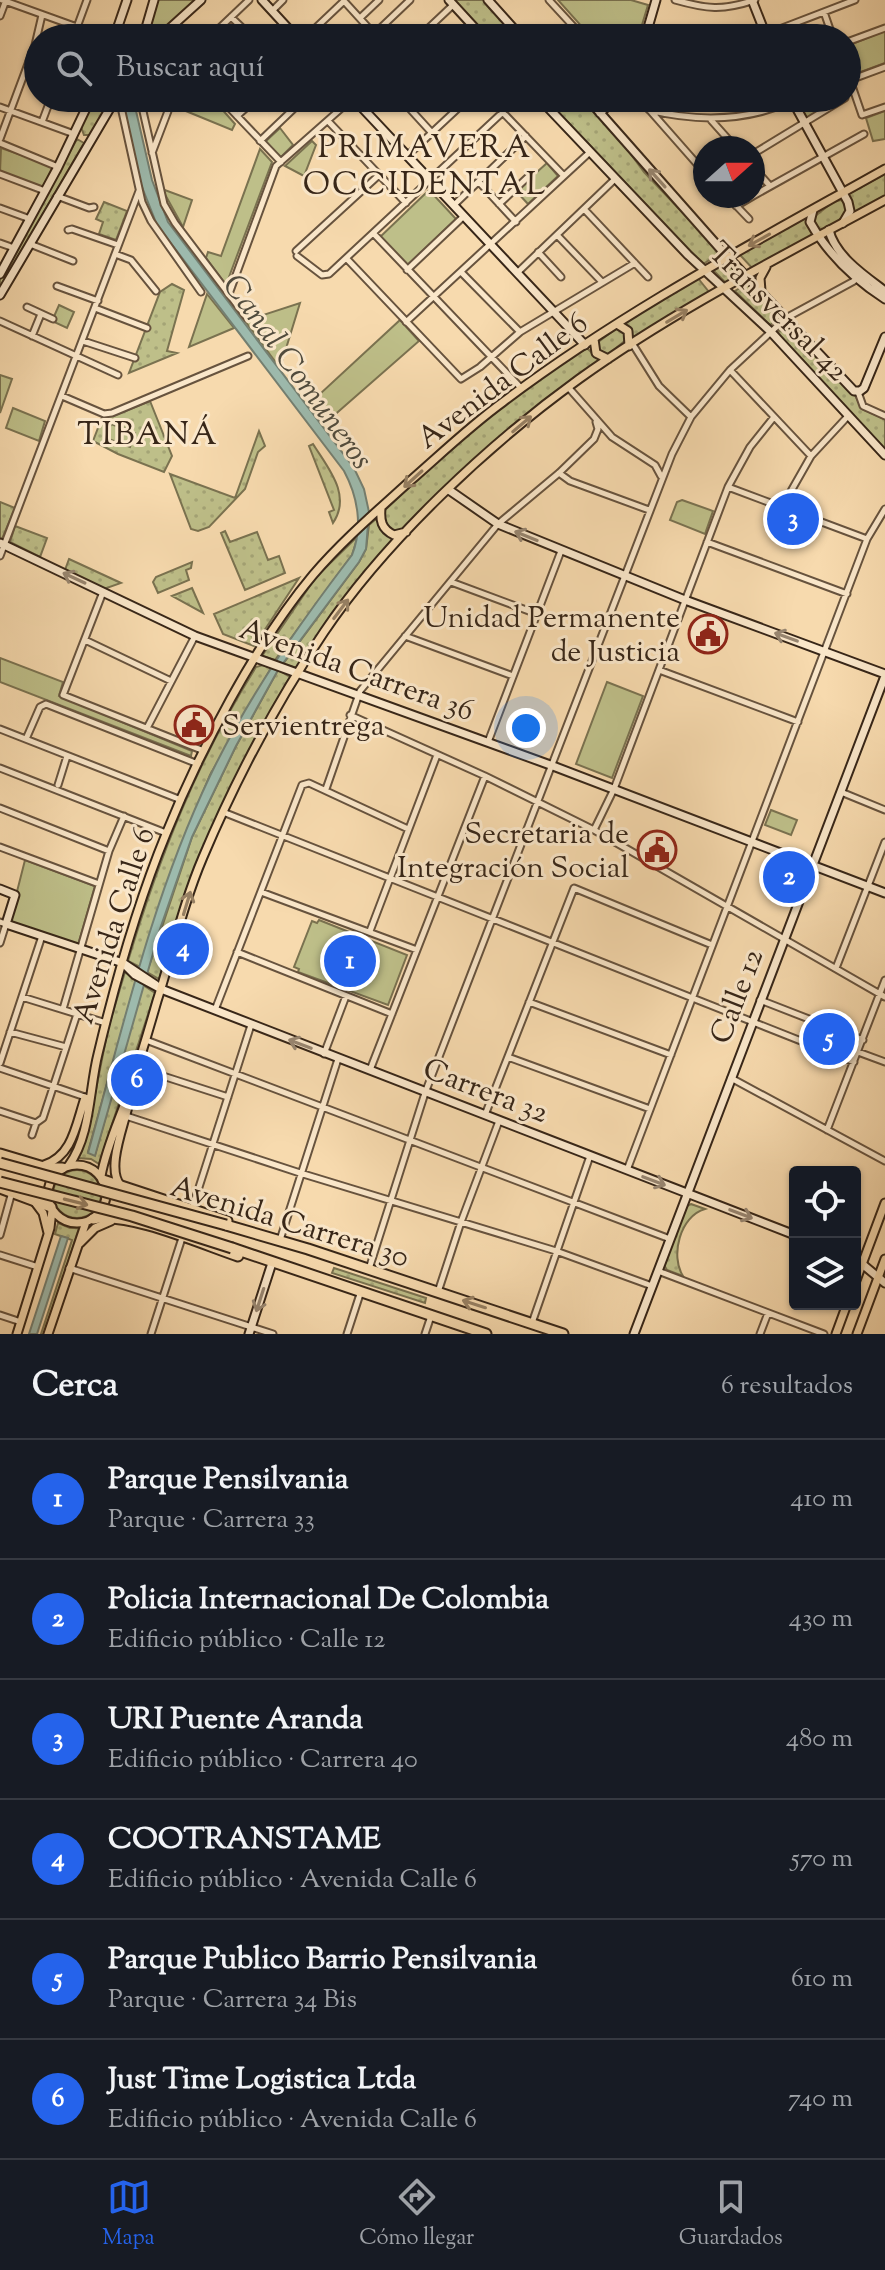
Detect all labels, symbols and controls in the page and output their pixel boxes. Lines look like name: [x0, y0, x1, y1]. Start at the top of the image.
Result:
search box: [24, 24, 861, 112]
icon: search: [52, 46, 96, 90]
text: Buscar aquí: [116, 47, 264, 90]
district label: PRIMAVERA OCCIDENTAL: [303, 126, 547, 209]
north arrow: [693, 136, 765, 208]
one-way arrow: [648, 169, 666, 189]
one-way arrow: [748, 232, 771, 248]
street label: Transversal 42: [697, 233, 857, 393]
water label: Canal Comuneros: [210, 266, 383, 480]
street label: Avenida Calle 6: [409, 303, 598, 461]
one-way arrow: [665, 308, 688, 324]
district label: TIBANÁ: [77, 413, 219, 459]
one-way arrow: [511, 415, 532, 433]
one-way arrow: [404, 469, 424, 487]
pin: 3: [767, 489, 819, 549]
one-way arrow: [514, 528, 539, 542]
one-way arrow: [62, 570, 86, 585]
place label: Unidad Permanente de Justicia: [423, 598, 680, 675]
one-way arrow: [332, 599, 349, 620]
street label: Avenida Carrera 36: [233, 609, 479, 734]
public building icon: Unidad Permanente de Justicia: [687, 613, 729, 655]
one-way arrow: [774, 629, 798, 643]
public building icon: Servientrega: [173, 704, 215, 746]
place label: Servientrega: [222, 706, 385, 749]
your location: [506, 708, 546, 748]
place label: Secretaria de Integración Social: [397, 814, 629, 891]
street label: Avenida Calle 6: [63, 822, 167, 1029]
public building icon: Secretaria de Integración Social: [636, 829, 678, 871]
pin: 2: [763, 847, 815, 907]
one-way arrow: [180, 890, 195, 916]
pin: 4: [157, 919, 209, 979]
pin: 1: [324, 931, 376, 991]
street label: Calle 12: [701, 943, 776, 1051]
pin: 5: [803, 1009, 855, 1069]
one-way arrow: [288, 1036, 313, 1050]
street label: Carrera 32: [416, 1049, 554, 1136]
pin: 6: [111, 1050, 163, 1110]
map controls: [789, 1166, 861, 1310]
button: locate: [789, 1166, 861, 1238]
street label: Avenida Carrera 30: [165, 1167, 414, 1280]
one-way arrow: [641, 1175, 666, 1189]
one-way arrow: [62, 1195, 88, 1210]
one-way arrow: [728, 1208, 753, 1222]
button: layers: [789, 1238, 861, 1310]
one-way arrow: [252, 1287, 266, 1312]
one-way arrow: [462, 1296, 487, 1311]
text: Cerca: [32, 1362, 118, 1411]
text: 6 resultados: [721, 1368, 853, 1405]
text: Parque Pensilvania: [108, 1459, 349, 1502]
text: 1: [54, 1481, 62, 1518]
text: 410 m: [791, 1481, 853, 1518]
text: Parque · Carrera 33: [108, 1502, 315, 1539]
text: Policia Internacional De Colombia: [108, 1579, 549, 1622]
text: 2: [52, 1601, 64, 1638]
text: 430 m: [789, 1601, 853, 1638]
text: Edificio público · Calle 12: [108, 1622, 385, 1659]
text: URI Puente Aranda: [108, 1699, 363, 1742]
text: 3: [53, 1721, 63, 1758]
text: 480 m: [786, 1721, 853, 1758]
text: Edificio público · Carrera 40: [108, 1742, 418, 1779]
text: COOTRANSTAME: [108, 1819, 381, 1862]
text: 4: [51, 1841, 65, 1878]
text: 570 m: [791, 1841, 853, 1878]
text: Edificio público · Avenida Calle 6: [108, 1862, 477, 1899]
text: Parque Publico Barrio Pensilvania: [108, 1939, 537, 1982]
text: 5: [54, 1961, 62, 1998]
text: 610 m: [791, 1961, 853, 1998]
text: Parque · Carrera 34 Bis: [108, 1982, 357, 2019]
text: Just Time Logistica Ltda: [108, 2059, 416, 2102]
text: 6: [52, 2081, 64, 2118]
text: 740 m: [788, 2081, 853, 2118]
text: Edificio público · Avenida Calle 6: [108, 2102, 477, 2139]
tab: Mapa: [102, 2175, 155, 2255]
tab: Cómo llegar: [359, 2175, 474, 2255]
tab: Guardados: [679, 2175, 783, 2255]

